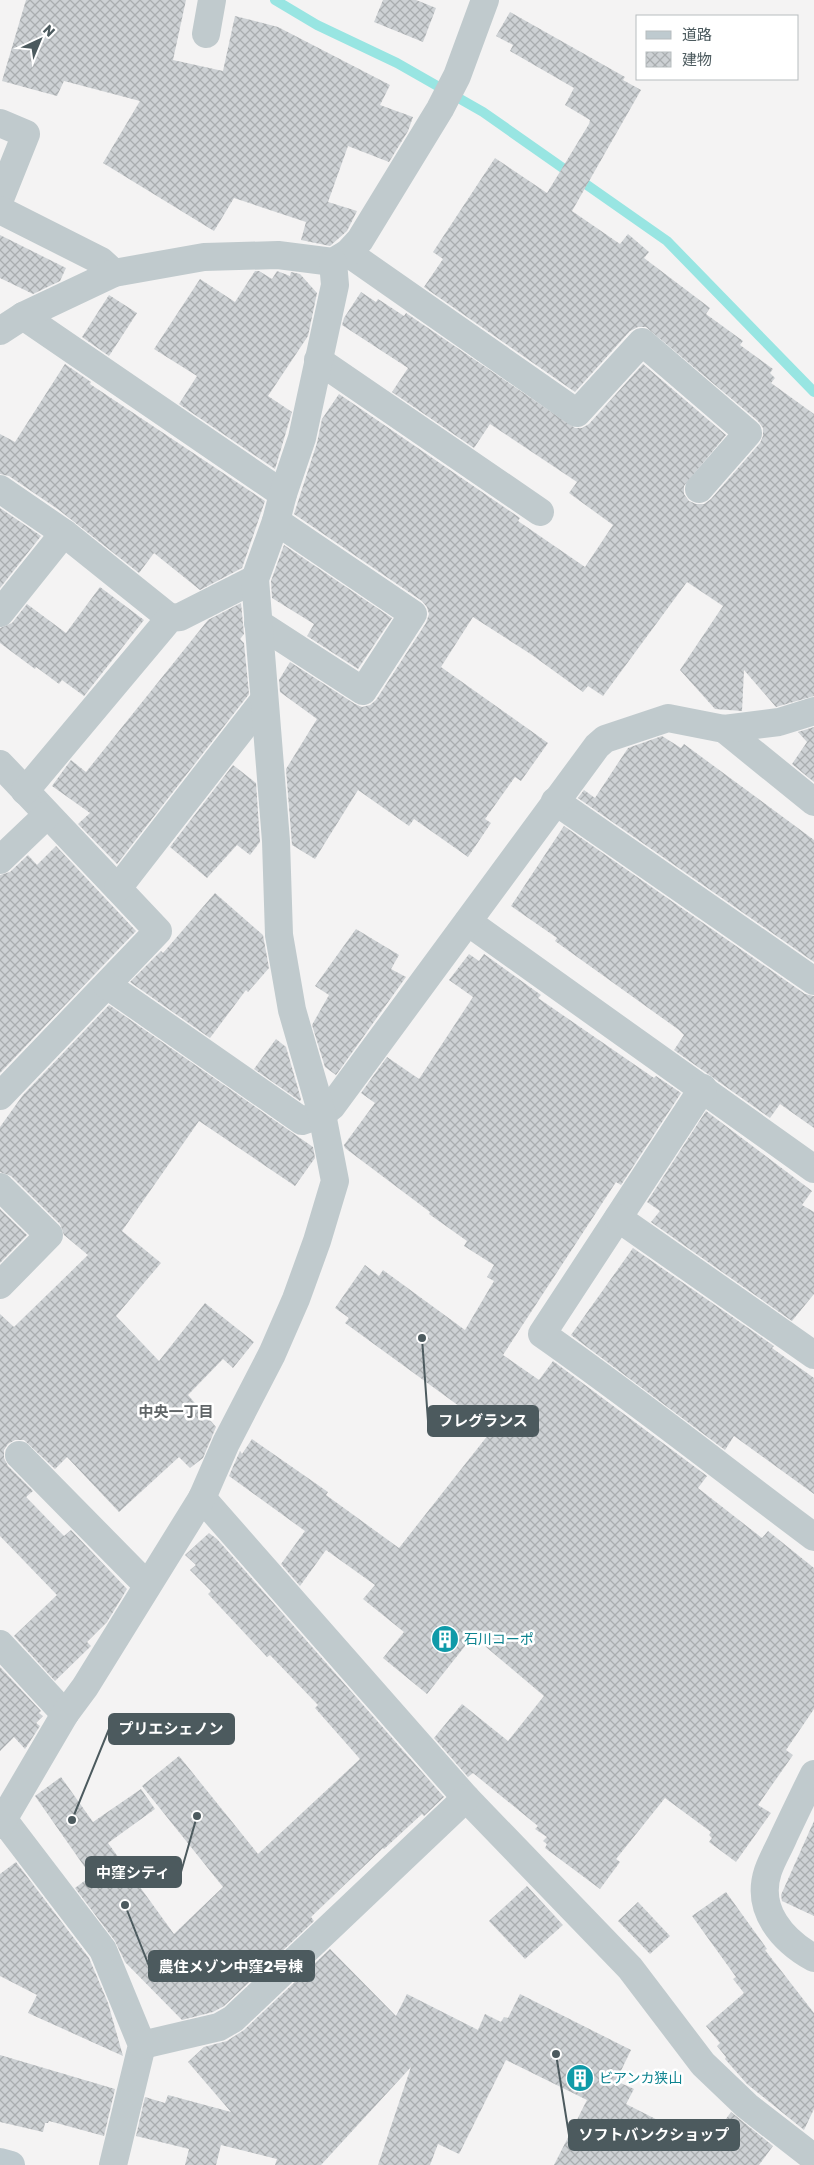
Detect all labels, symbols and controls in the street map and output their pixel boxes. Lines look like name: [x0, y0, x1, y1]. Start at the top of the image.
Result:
north arrow: [15, 15, 65, 65]
legend: [636, 15, 799, 80]
text: N: [39, 21, 58, 41]
text: 道路: [682, 26, 712, 44]
text: 建物: [682, 51, 712, 69]
district label: 中央一丁目: [138, 1403, 214, 1421]
callout: フレグランス: [428, 1406, 538, 1436]
text: フレグランス: [438, 1412, 528, 1430]
building icon: 石川コーポ: [430, 1624, 460, 1654]
place label: 石川コーポ: [464, 1631, 534, 1648]
callout: プリエシェノン: [109, 1714, 234, 1744]
text: プリエシェノン: [118, 1720, 224, 1738]
callout: 中窪シティ: [86, 1857, 181, 1887]
text: 中窪シティ: [96, 1864, 170, 1882]
callout: 農住メゾン中窪2号棟: [149, 1951, 314, 1981]
text: 農住メゾン中窪2号棟: [159, 1958, 303, 1976]
building icon: ビアンカ狭山: [565, 2063, 595, 2093]
place label: ビアンカ狭山: [599, 2070, 682, 2087]
callout: ソフトバンクショップ: [569, 2120, 739, 2150]
text: ソフトバンクショップ: [579, 2126, 729, 2144]

